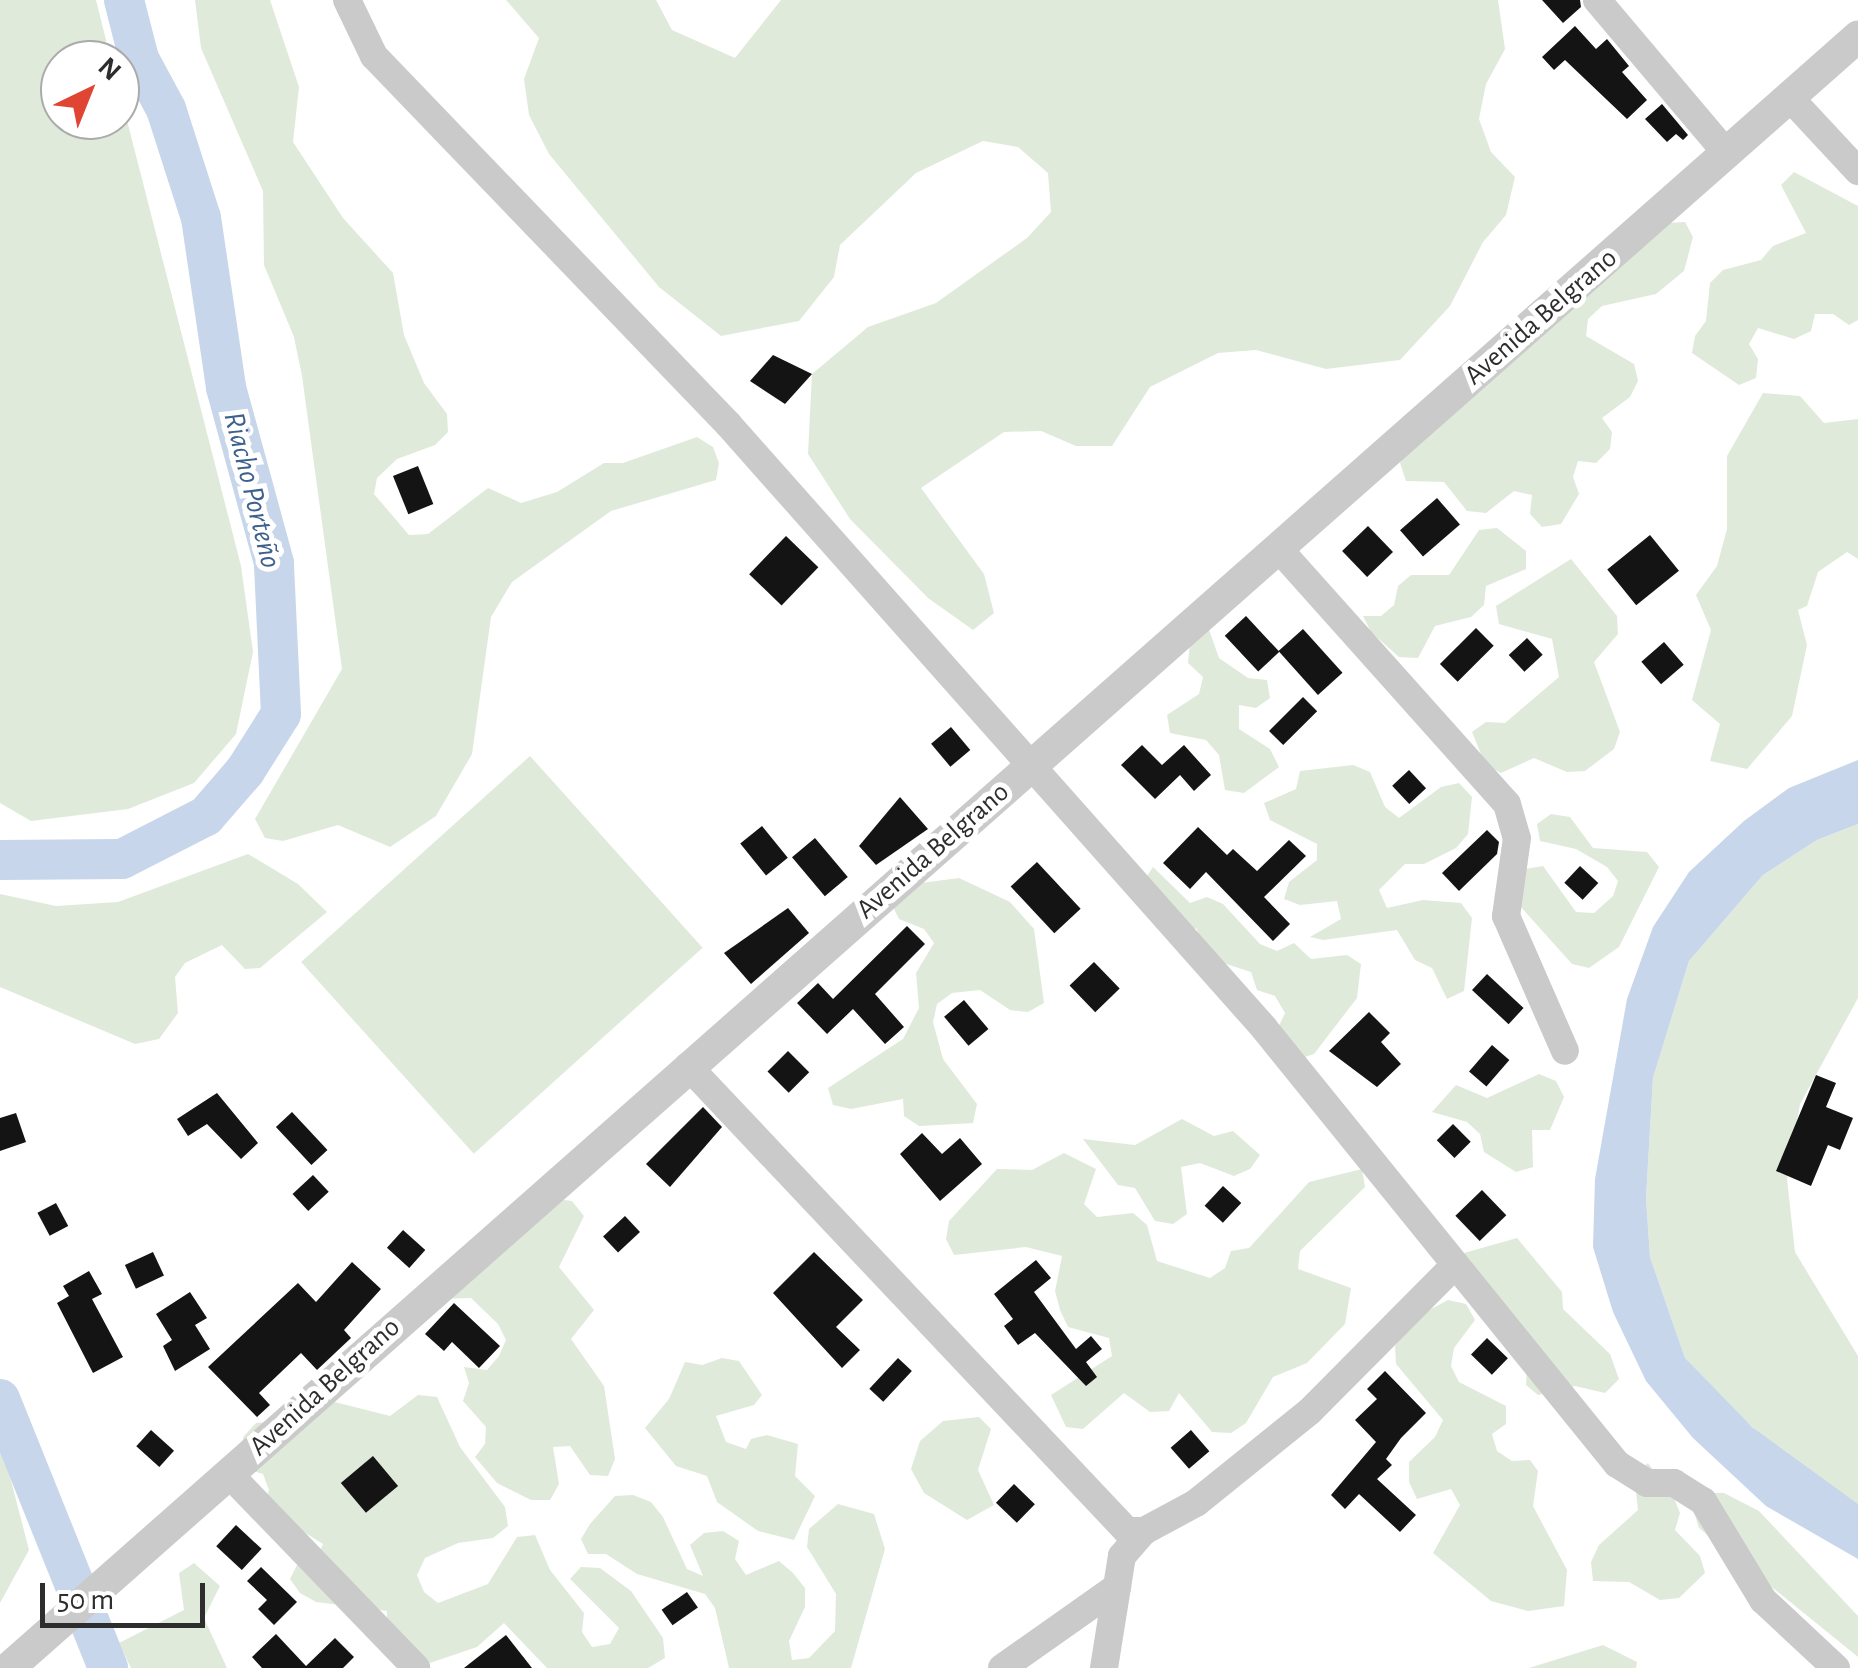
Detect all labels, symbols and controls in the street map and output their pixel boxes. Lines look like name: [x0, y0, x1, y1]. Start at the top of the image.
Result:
north arrow: [40, 40, 140, 140]
text: N: [92, 53, 126, 86]
street label: Avenida Belgrano: [1458, 242, 1624, 392]
water label: Riacho Porteño: [215, 408, 289, 572]
street label: Avenida Belgrano: [850, 776, 1016, 926]
street label: Avenida Belgrano: [243, 1311, 407, 1463]
scale bar: [45, 1563, 210, 1625]
text: 50 m: [57, 1585, 114, 1615]

